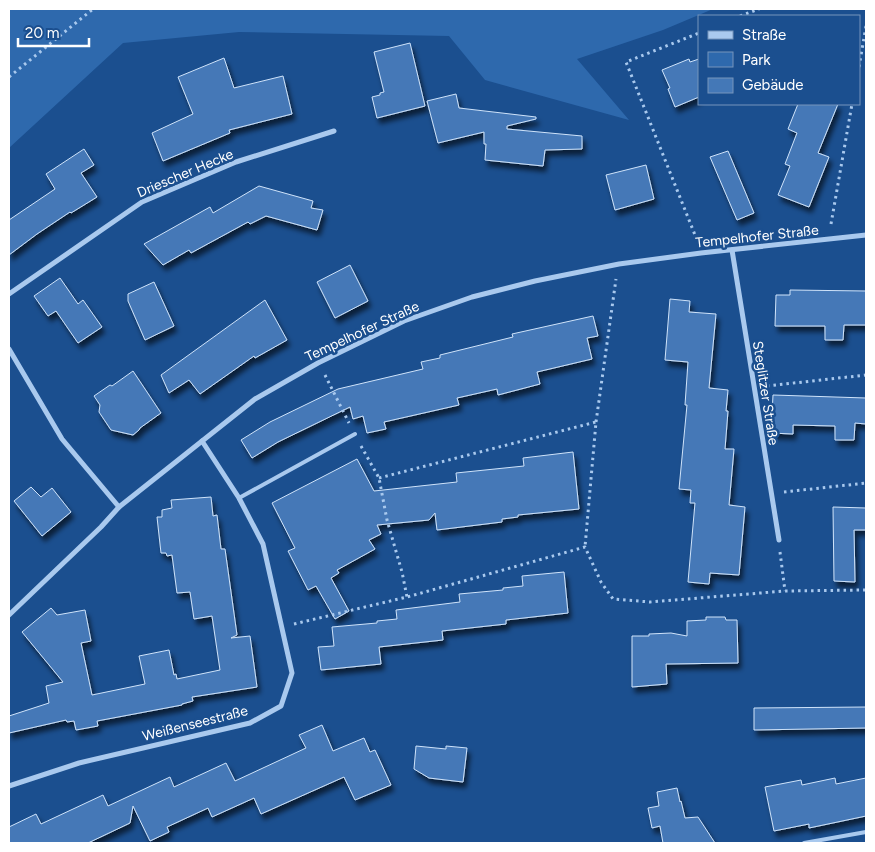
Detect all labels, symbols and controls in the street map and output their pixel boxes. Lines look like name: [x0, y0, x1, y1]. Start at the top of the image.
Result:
scale bar: [18, 15, 89, 47]
legend: [698, 15, 860, 105]
text: 20 m: [25, 24, 59, 42]
text: Straße: [742, 26, 786, 44]
text: Park: [742, 51, 771, 69]
text: Gebäude: [742, 76, 803, 94]
street label: Driescher Hecke: [134, 145, 236, 201]
street label: Tempelhofer Straße: [695, 222, 820, 251]
street label: Tempelhofer Straße: [303, 297, 422, 365]
street label: Steglitzer Straße: [749, 340, 782, 447]
street label: Weißenseestraße: [141, 702, 250, 745]

